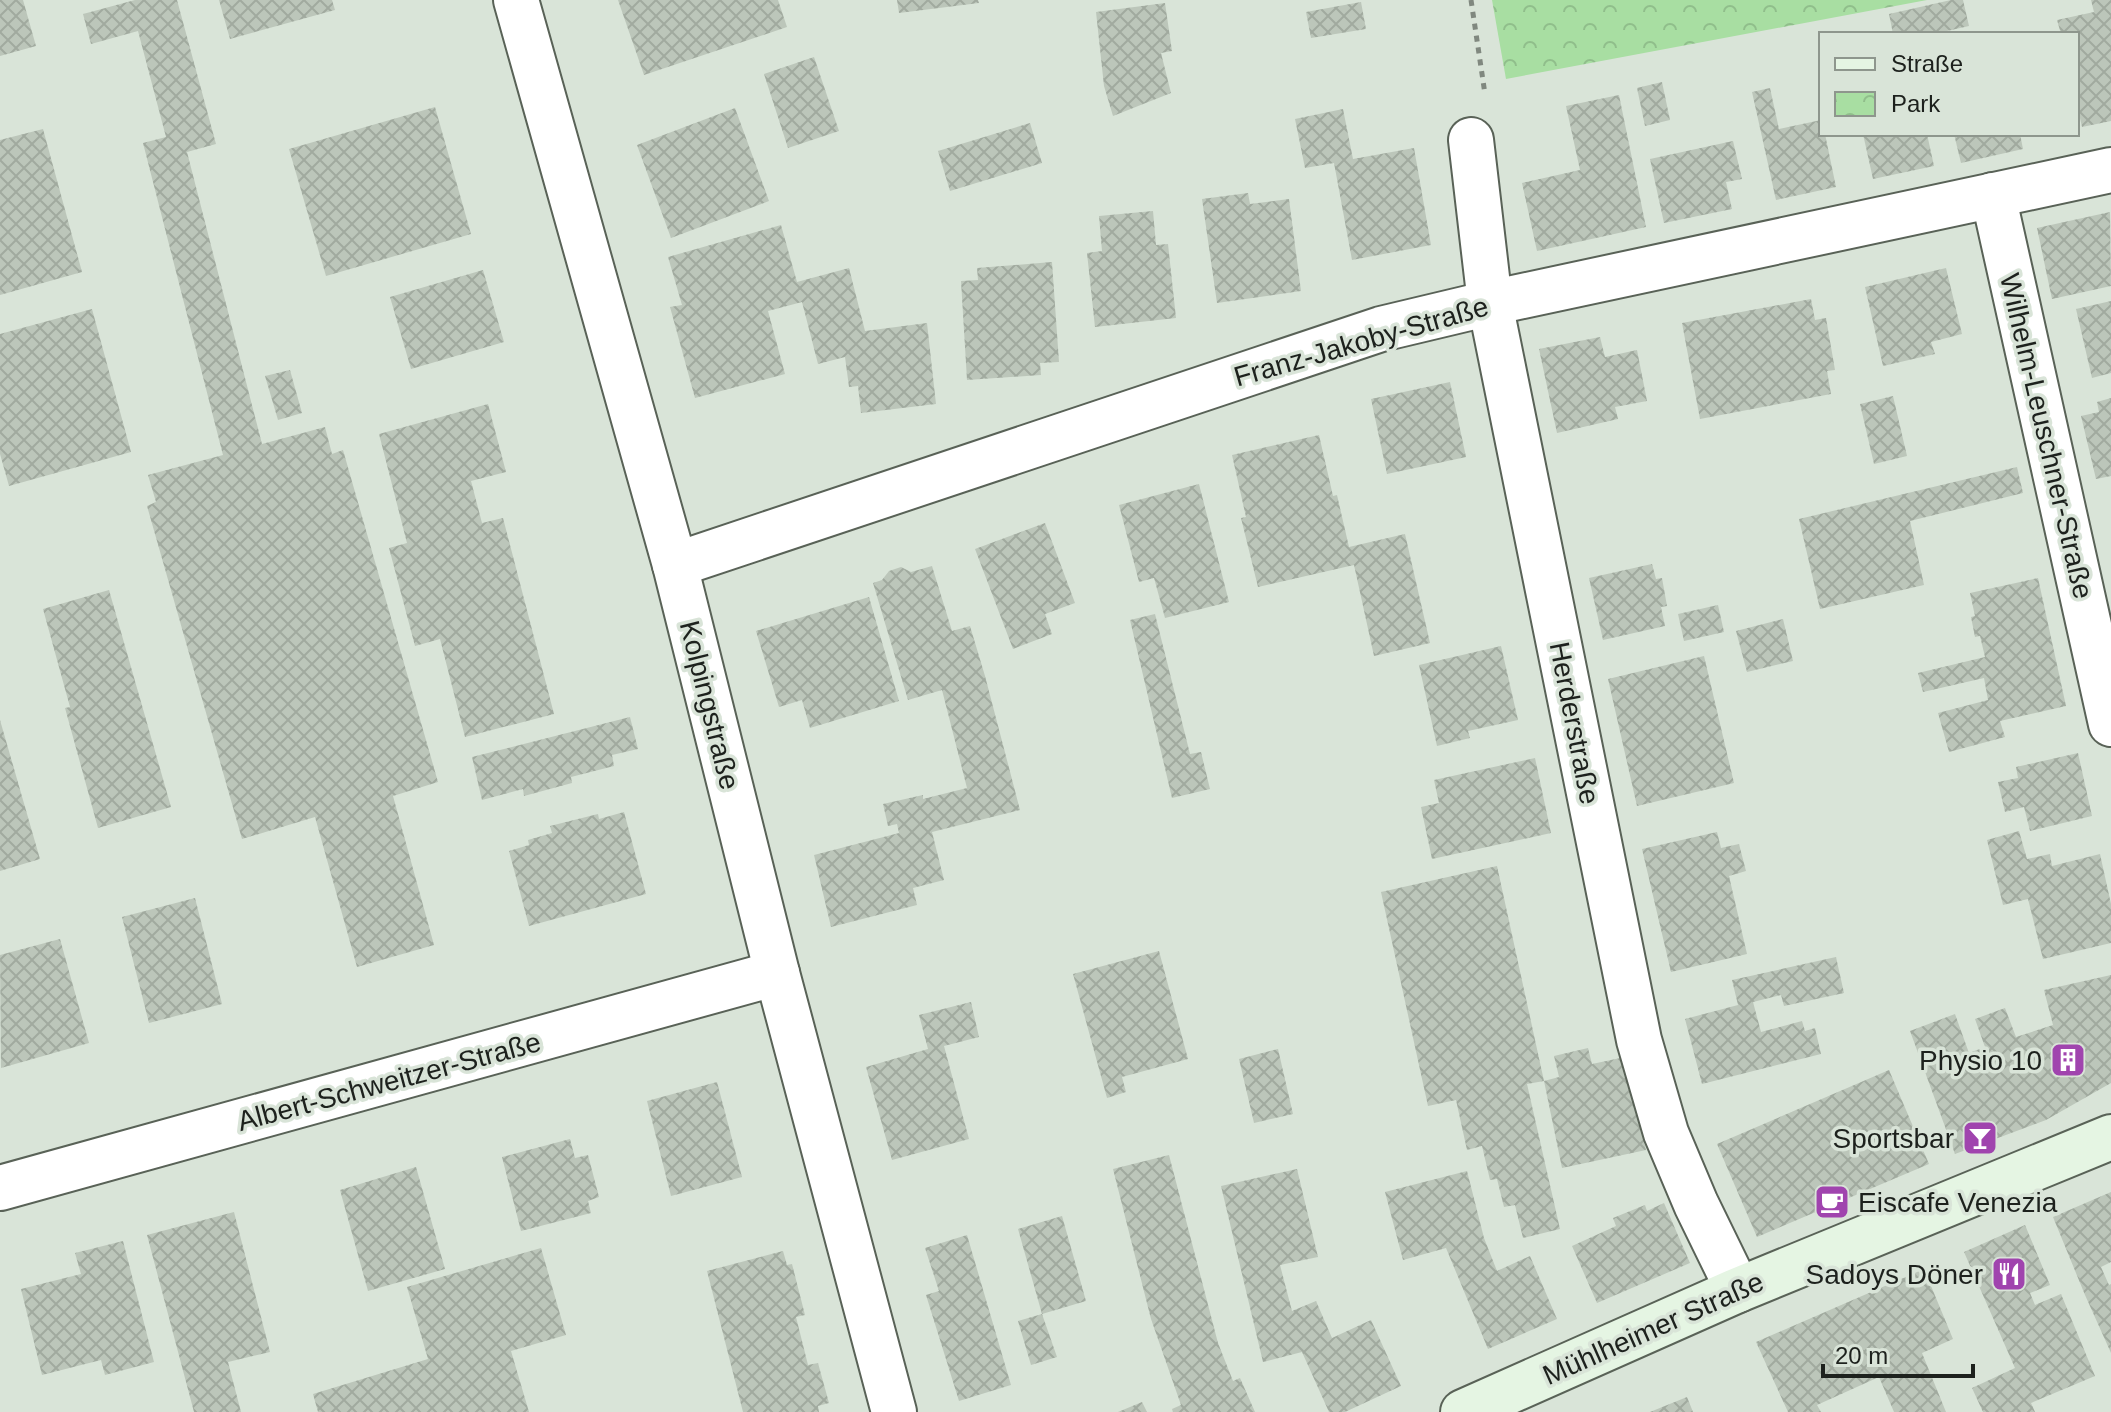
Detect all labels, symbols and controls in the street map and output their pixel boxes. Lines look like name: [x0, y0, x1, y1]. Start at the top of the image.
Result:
legend: [1819, 32, 2079, 136]
text: Straße: [1891, 50, 1963, 77]
text: Park: [1891, 90, 1941, 117]
street label: Wilhelm-Leuschner-Straße: [1994, 270, 2099, 602]
street label: Franz-Jakoby-Straße: [1230, 290, 1492, 393]
street label: Kolpingstraße: [674, 618, 745, 793]
street label: Herderstraße: [1544, 639, 1605, 807]
street label: Albert-Schweitzer-Straße: [234, 1026, 544, 1137]
building icon: Physio 10: [2049, 1041, 2087, 1079]
place label: Physio 10: [1919, 1045, 2042, 1076]
bar icon: Sportsbar: [1961, 1119, 1999, 1157]
place label: Sportsbar: [1833, 1123, 1954, 1154]
cafe icon: Eiscafe Venezia: [1813, 1183, 1851, 1221]
place label: Eiscafe Venezia: [1858, 1187, 2058, 1218]
restaurant icon: Sadoys Döner: [1990, 1255, 2028, 1293]
place label: Sadoys Döner: [1806, 1259, 1983, 1290]
street label: Mühlheimer Straße: [1538, 1266, 1768, 1391]
scale bar: [1823, 1328, 1973, 1378]
text: 20 m: [1835, 1342, 1888, 1369]

